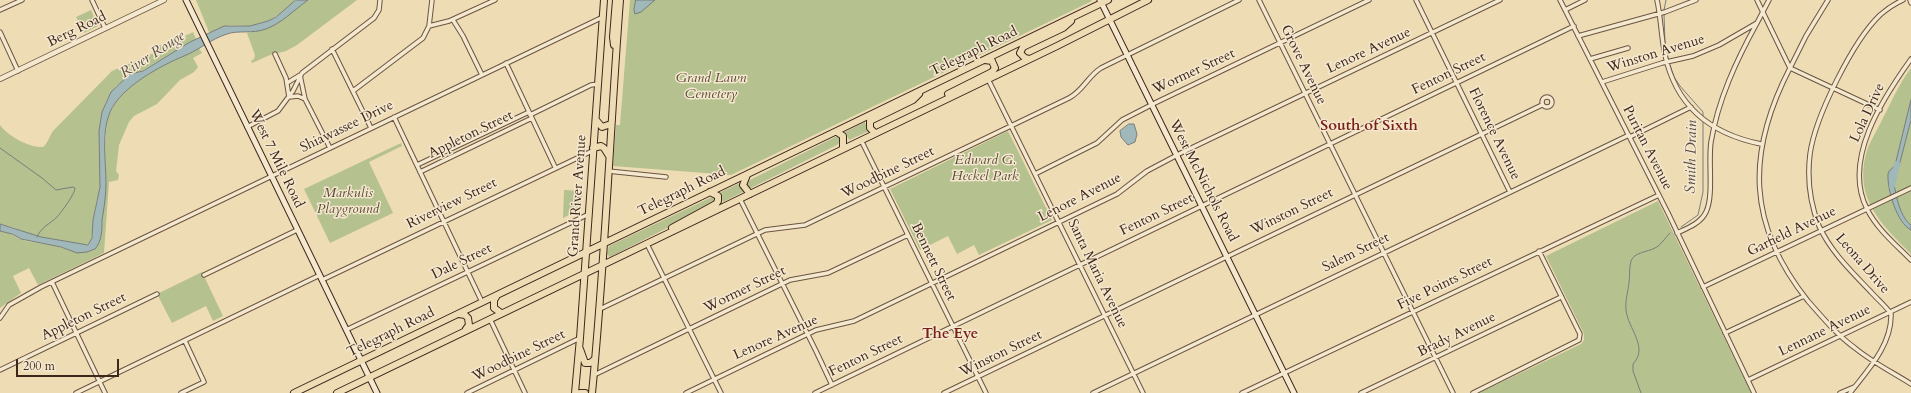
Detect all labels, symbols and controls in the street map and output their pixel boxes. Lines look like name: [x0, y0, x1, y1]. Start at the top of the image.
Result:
street label: Berg Road: [45, 9, 109, 51]
street label: Grove Avenue: [1277, 23, 1329, 107]
street label: Telegraph Road: [928, 24, 1020, 80]
street label: Lenore Avenue: [1324, 24, 1414, 78]
water label: River Rouge: [117, 27, 189, 83]
street label: Winston Avenue: [1605, 31, 1707, 77]
street label: Wormer Street: [1150, 46, 1238, 98]
street label: Fenton Street: [1410, 49, 1488, 99]
park label: Grand Lawn Cemetery: [676, 71, 746, 104]
street label: Lola Drive: [1847, 81, 1889, 145]
street label: Florence Avenue: [1464, 85, 1524, 183]
street label: Shiawassee Drive: [298, 97, 396, 157]
street label: Puritan Avenue: [1618, 103, 1676, 193]
street label: West 7 Mile Road: [245, 107, 307, 211]
street label: Appleton Street: [426, 107, 516, 163]
street label: West McNichols Road: [1165, 117, 1241, 245]
district label: South of Sixth: [1320, 118, 1418, 136]
water label: Smith Drain: [1682, 120, 1702, 194]
street label: Grand River Avenue: [565, 134, 591, 258]
street label: Woodbine Street: [839, 143, 937, 203]
park label: Edward G. Heckel Park: [951, 153, 1019, 186]
street label: Telegraph Road: [636, 164, 728, 220]
street label: Lenore Avenue: [1036, 170, 1124, 226]
street label: Riverview Street: [404, 175, 500, 233]
street label: Winston Street: [1248, 185, 1336, 239]
park label: Markulis Playground: [317, 186, 379, 218]
street label: Fenton Street: [1118, 190, 1196, 240]
street label: Garfield Avenue: [1745, 203, 1839, 261]
street label: Santa Maria Avenue: [1063, 217, 1131, 331]
street label: Bennett Street: [907, 220, 959, 304]
street label: Salem Street: [1320, 230, 1392, 276]
street label: Leona Drive: [1831, 231, 1893, 297]
street label: Dale Street: [429, 240, 495, 284]
street label: Five Points Street: [1395, 254, 1495, 314]
street label: Wormer Street: [701, 263, 789, 317]
street label: Appleton Street: [39, 289, 129, 345]
street label: Lennane Avenue: [1776, 301, 1874, 361]
street label: Telegraph Road: [345, 305, 437, 361]
street label: Brady Avenue: [1415, 309, 1499, 361]
street label: Lenore Avenue: [731, 312, 821, 364]
street label: Woodbine Street: [470, 326, 568, 386]
district label: The Eye: [922, 326, 978, 344]
street label: Winston Street: [957, 327, 1045, 381]
street label: Fenton Street: [827, 331, 905, 381]
scale bar: [18, 351, 121, 377]
text: 200 m: [23, 358, 55, 374]

